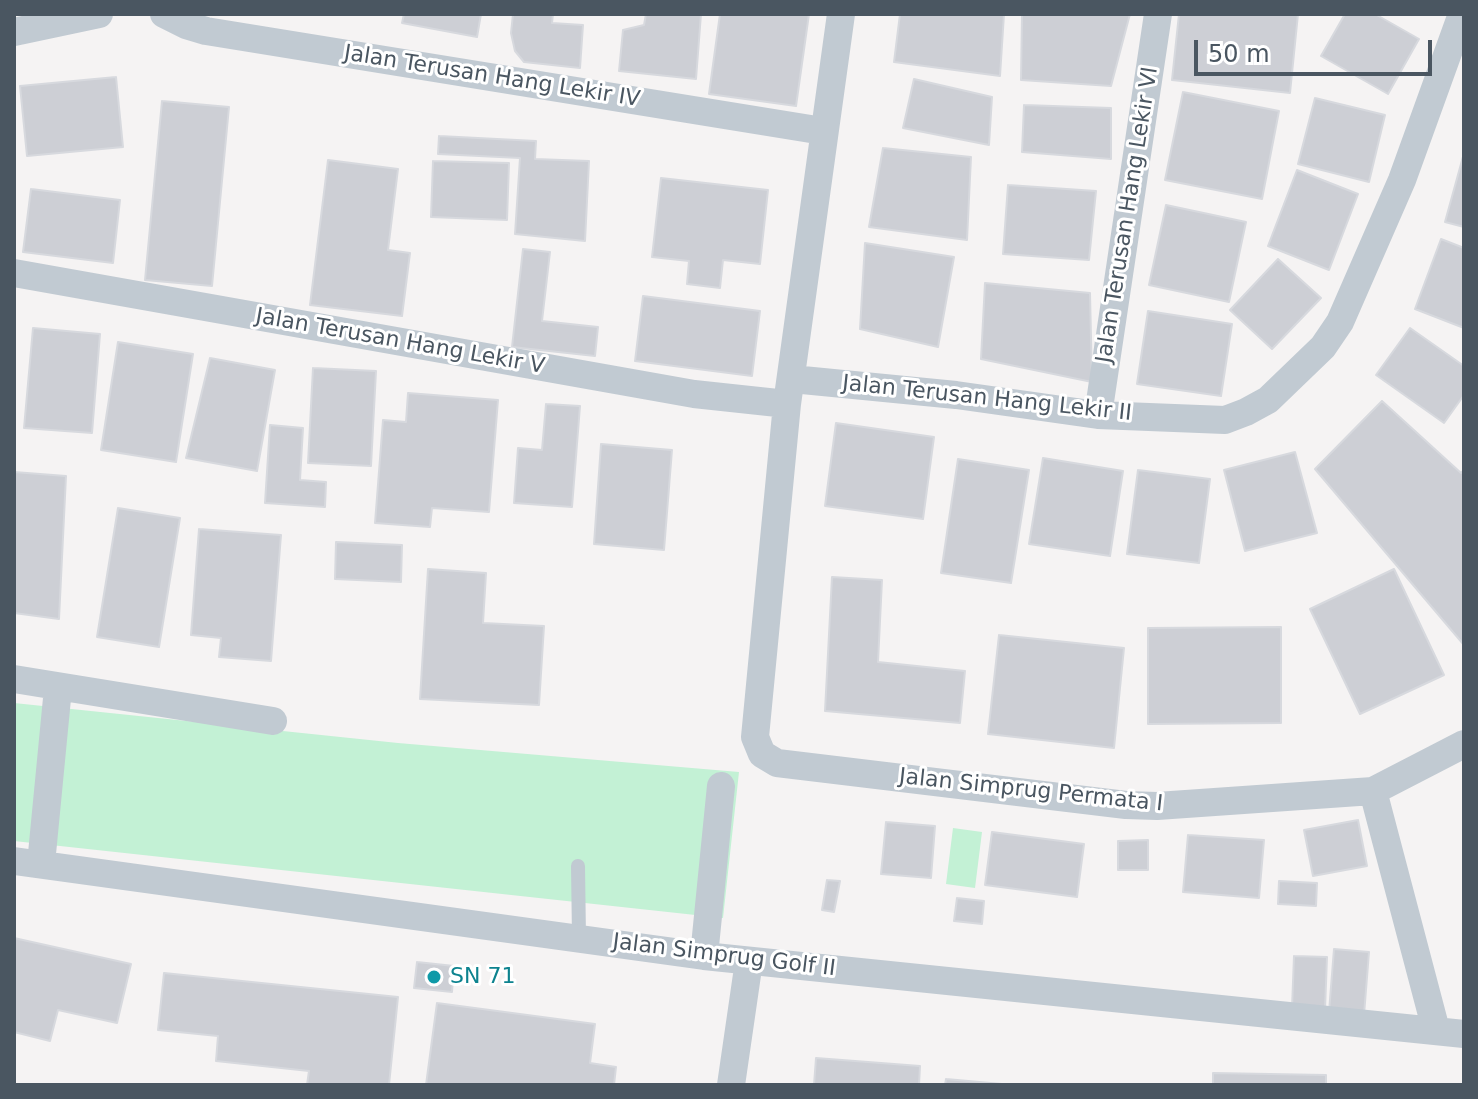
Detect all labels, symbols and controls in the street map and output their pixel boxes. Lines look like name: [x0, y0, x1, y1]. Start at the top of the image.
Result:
scale bar: [1198, 24, 1436, 74]
text: 50 m: [1208, 40, 1270, 68]
street label: Jalan Terusan Hang Lekir IV: [342, 41, 642, 113]
street label: Jalan Terusan Hang Lekir VI: [1092, 65, 1164, 365]
street label: Jalan Terusan Hang Lekir V: [253, 304, 547, 380]
street label: Jalan Terusan Hang Lekir II: [841, 371, 1133, 427]
street label: Jalan Simprug Permata I: [898, 764, 1164, 818]
street label: Jalan Simprug Golf II: [611, 929, 837, 983]
place label: SN 71: [450, 964, 515, 990]
marker: SN 71: [425, 968, 443, 986]

